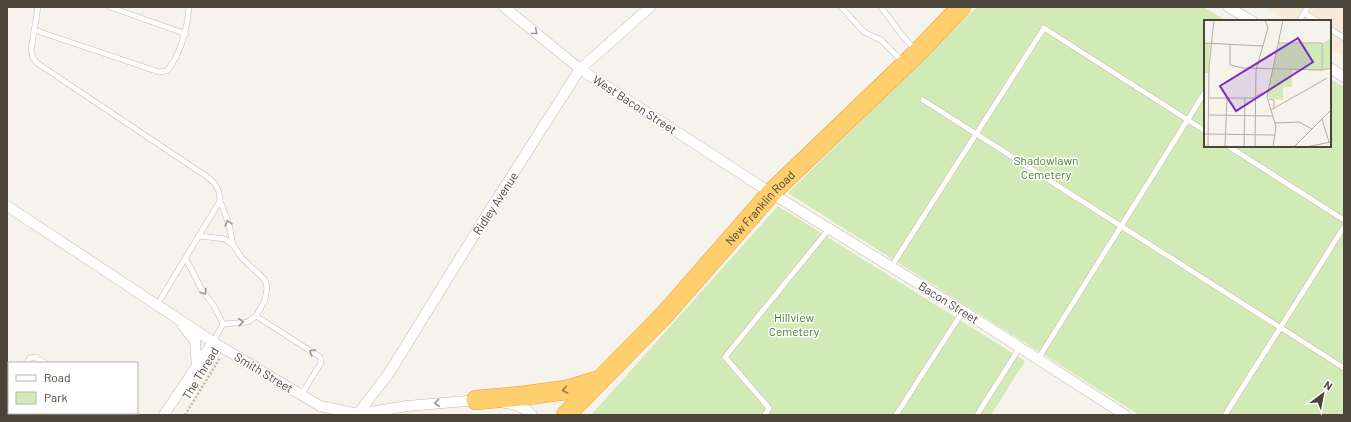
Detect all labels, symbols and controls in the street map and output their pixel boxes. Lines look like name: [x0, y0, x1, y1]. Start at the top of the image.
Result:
inset map: [1204, 20, 1331, 147]
one-way arrow: [530, 27, 537, 34]
street label: West Bacon Street: [591, 72, 679, 136]
park label: Shadowlawn Cemetery: [1013, 153, 1079, 181]
street label: New Franklin Road: [722, 167, 797, 248]
street label: Ridley Avenue: [470, 169, 520, 237]
one-way arrow: [224, 219, 233, 226]
street label: Bacon Street: [916, 278, 982, 326]
one-way arrow: [199, 287, 206, 294]
park label: Hillview Cemetery: [769, 310, 820, 338]
one-way arrow: [238, 318, 245, 327]
street label: The Thread: [179, 344, 221, 402]
street label: Smith Street: [232, 349, 296, 395]
one-way arrow: [310, 350, 317, 357]
legend: [8, 362, 138, 414]
text: Road: [44, 370, 71, 384]
north arrow: [1303, 374, 1343, 414]
text: N: [1322, 378, 1335, 393]
one-way arrow: [561, 385, 568, 393]
text: Park: [44, 390, 68, 404]
one-way arrow: [434, 399, 440, 408]

